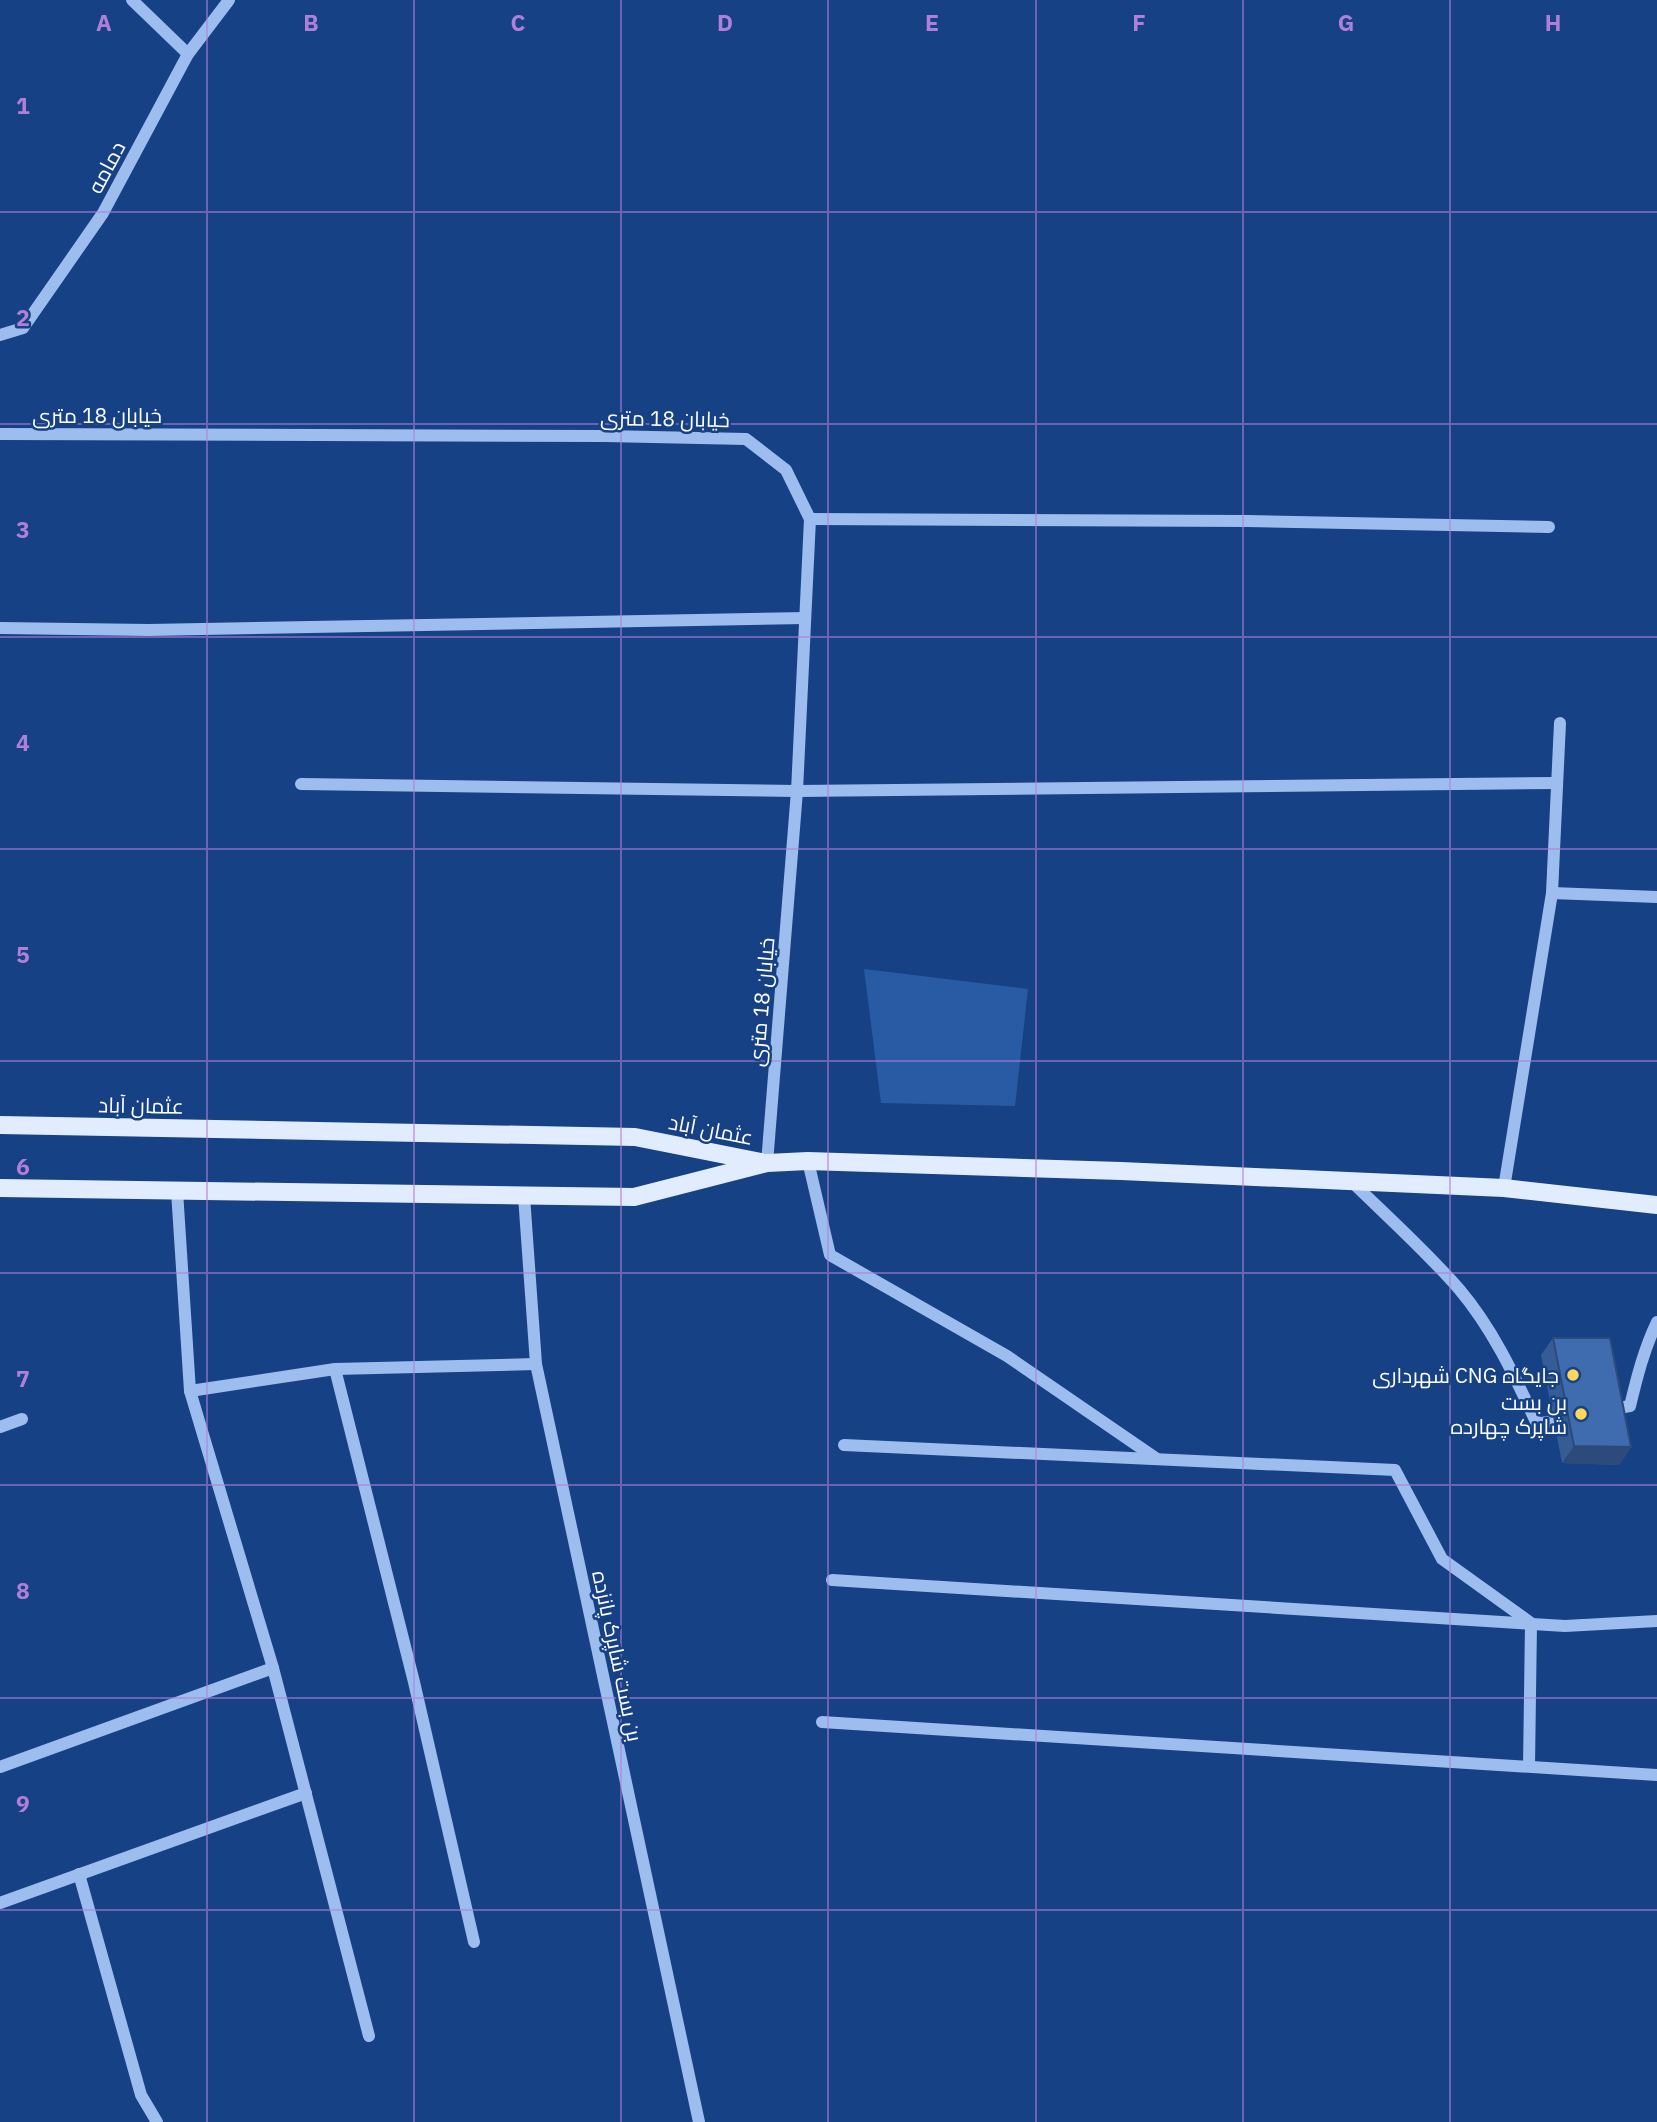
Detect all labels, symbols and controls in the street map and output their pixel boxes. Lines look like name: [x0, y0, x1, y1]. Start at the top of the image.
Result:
text: A: [96, 7, 112, 37]
text: B: [303, 7, 319, 37]
text: C: [511, 7, 526, 37]
text: D: [717, 7, 733, 37]
text: E: [925, 7, 939, 37]
text: F: [1132, 7, 1146, 37]
text: G: [1338, 7, 1354, 37]
text: H: [1545, 7, 1561, 37]
text: 1: [16, 90, 30, 120]
street label: دمامه: [81, 136, 131, 198]
text: 2: [16, 302, 30, 332]
street label: خیابان 18 متری: [32, 401, 162, 429]
street label: خیابان 18 متری: [600, 403, 730, 433]
text: 3: [16, 514, 30, 544]
text: 4: [16, 727, 30, 757]
street label: خیابان 18 متری: [741, 936, 781, 1068]
text: 5: [16, 939, 30, 969]
street label: عثمان آباد: [98, 1090, 184, 1120]
street label: عثمان آباد: [666, 1107, 756, 1151]
text: 6: [16, 1151, 30, 1181]
place label: شهرداری CNG جایگاه: [1372, 1361, 1559, 1389]
text: 7: [16, 1363, 30, 1393]
marker: شهرداری CNG جایگاه: [1565, 1367, 1581, 1383]
place label: بن بست شاپرک چهارده: [1450, 1388, 1567, 1441]
marker: بن بست شاپرک چهارده: [1573, 1406, 1589, 1422]
street label: بن بست شاپرک پانزده: [585, 1568, 650, 1744]
text: 8: [16, 1575, 30, 1605]
text: 9: [16, 1788, 30, 1818]

